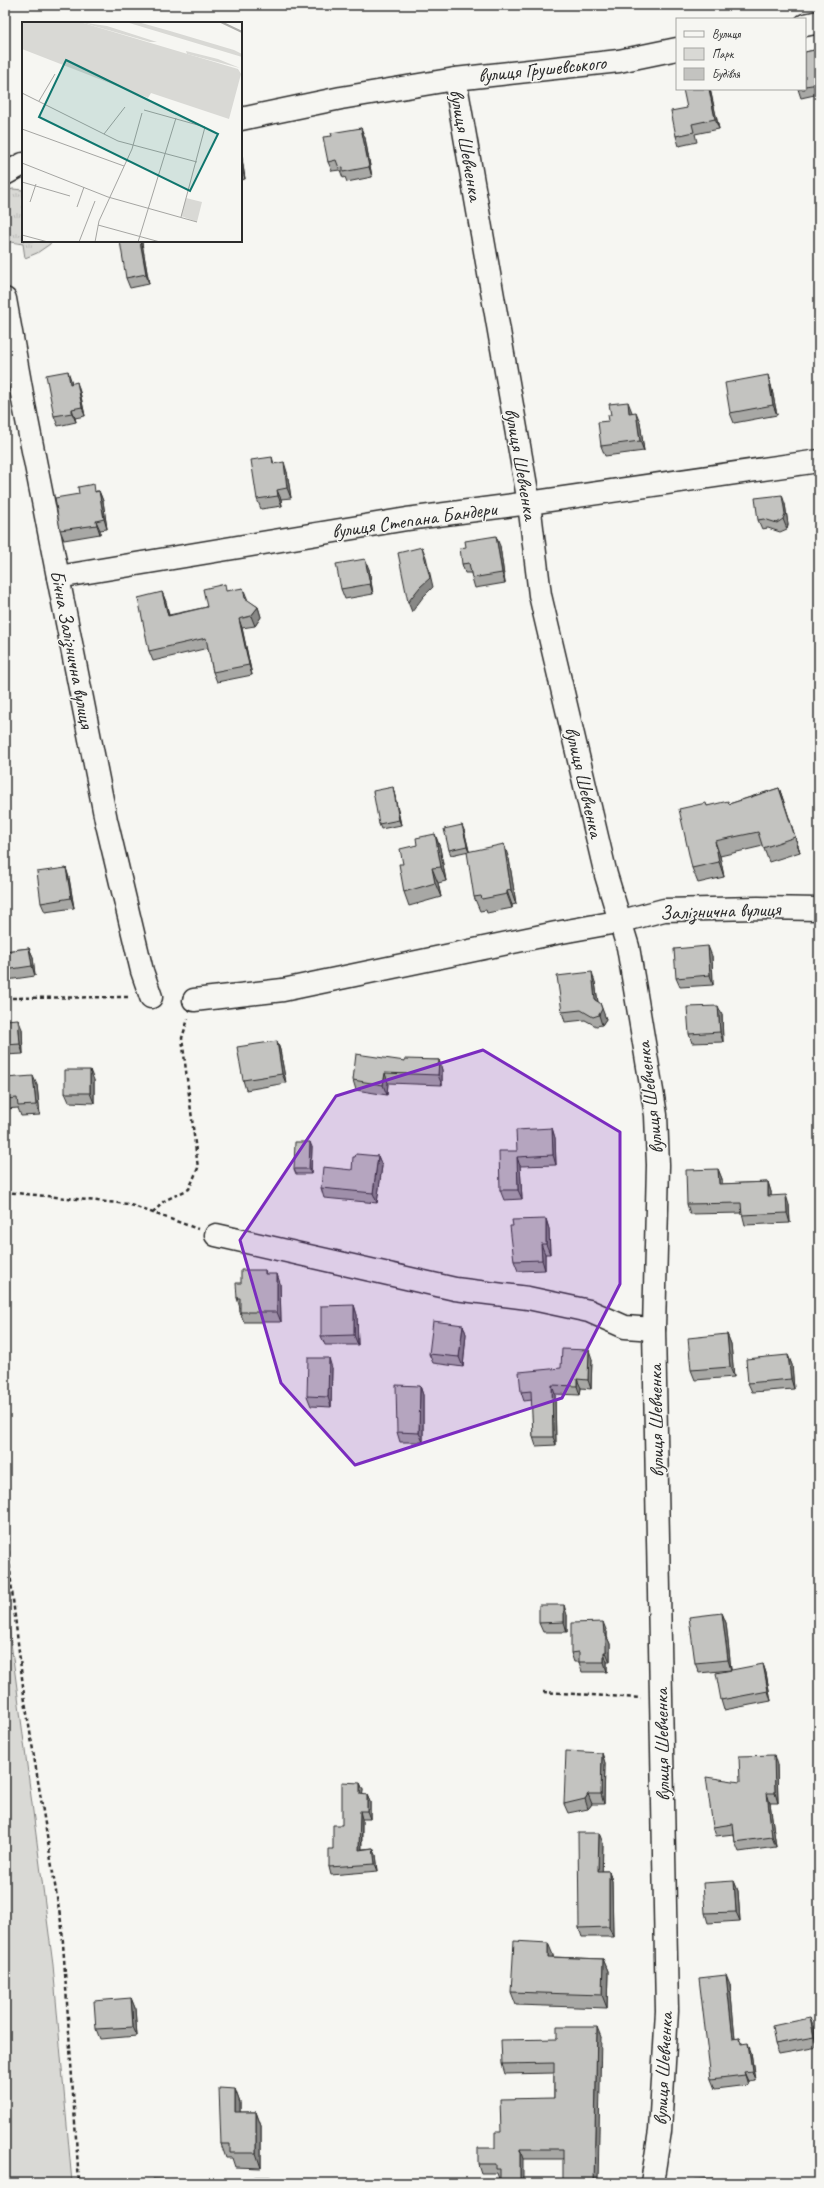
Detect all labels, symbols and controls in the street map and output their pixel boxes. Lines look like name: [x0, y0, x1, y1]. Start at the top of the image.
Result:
legend: [676, 18, 806, 90]
inset map: [22, 22, 242, 242]
text: Вулиця: [712, 26, 741, 42]
text: Парк: [712, 46, 735, 62]
street label: вулиця Грушевського: [477, 50, 608, 88]
text: Будівля: [712, 66, 741, 82]
street label: вулиця Шевченка: [444, 87, 488, 205]
street label: вулиця Шевченка: [499, 406, 543, 524]
street label: вулиця Степана Бандери: [330, 496, 500, 544]
street label: Бічна Залізнична вулиця: [43, 568, 100, 732]
street label: вулиця Шевченка: [559, 724, 609, 842]
street label: Залізнична вулиця: [659, 896, 782, 927]
street label: вулиця Шевченка: [630, 1039, 669, 1156]
street label: вулиця Шевченка: [642, 1363, 669, 1478]
street label: вулиця Шевченка: [648, 1687, 675, 1802]
street label: вулиця Шевченка: [648, 2010, 679, 2126]

